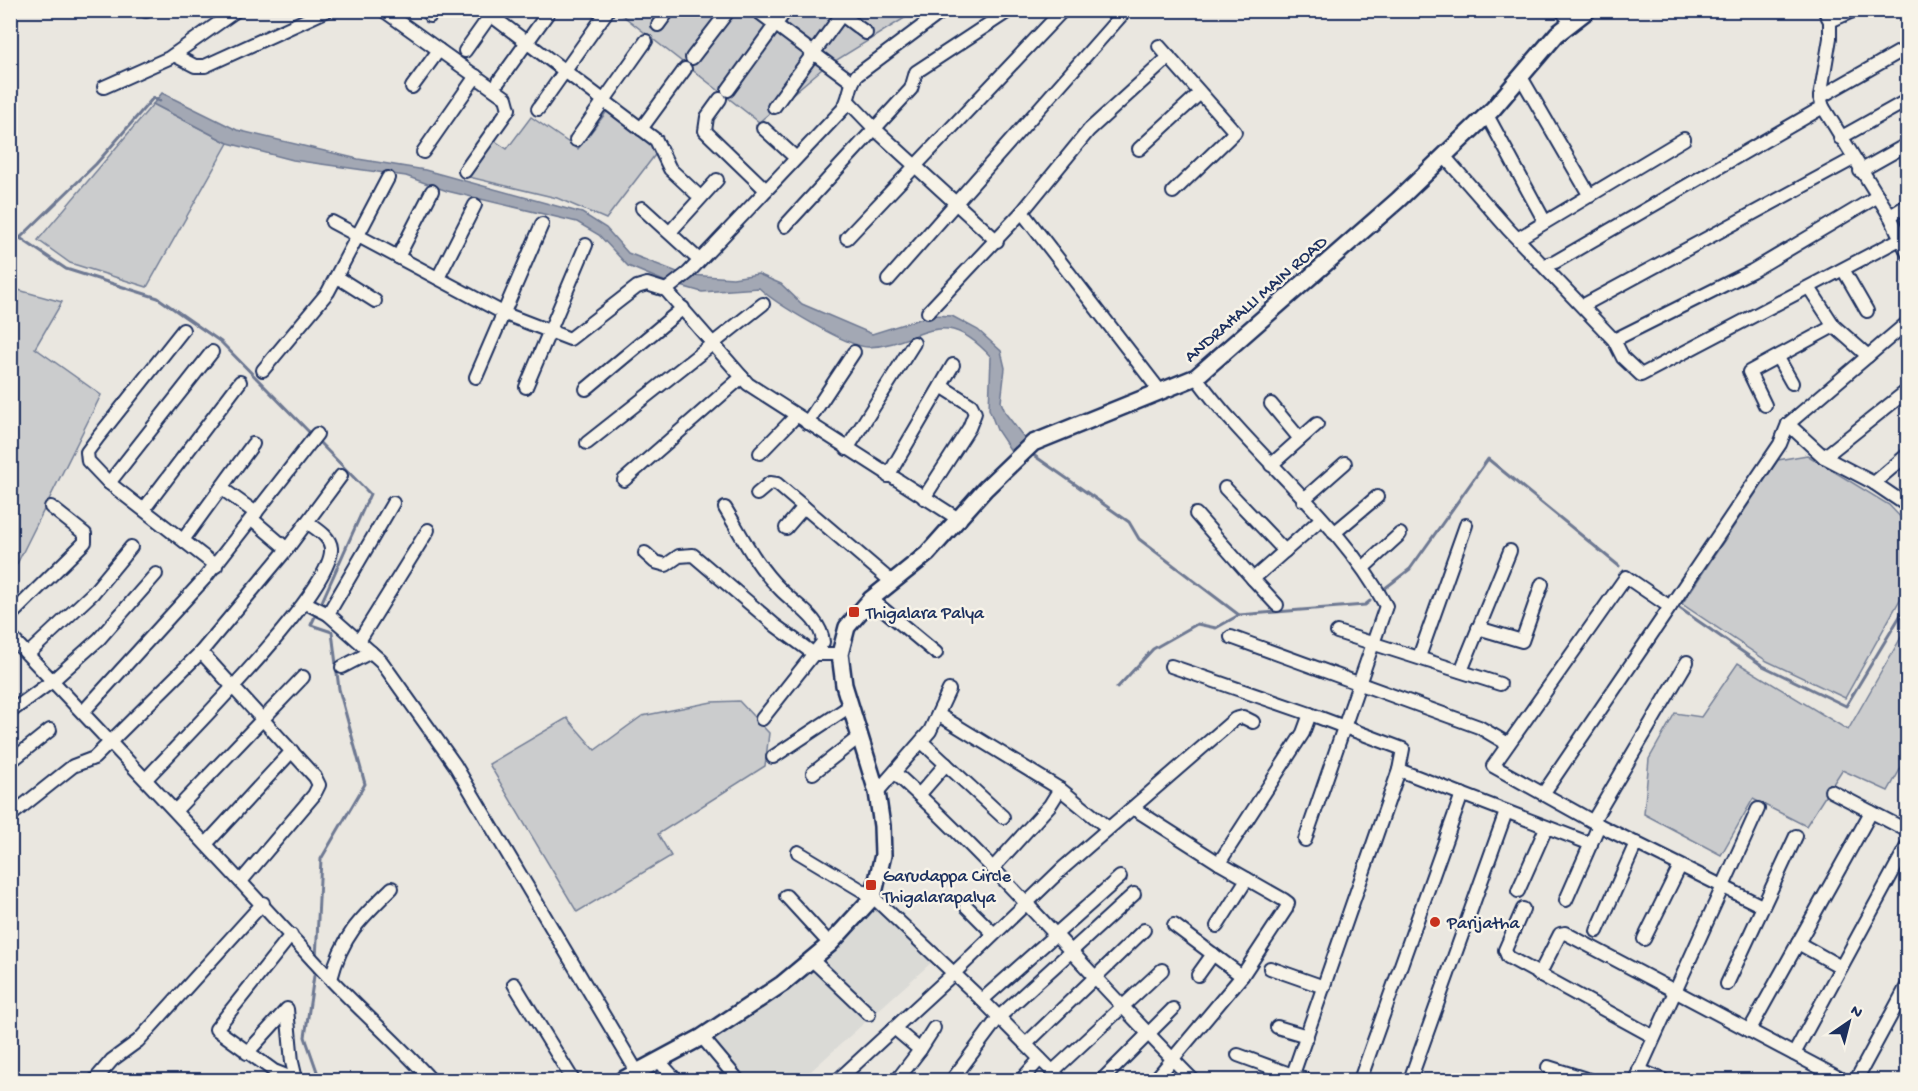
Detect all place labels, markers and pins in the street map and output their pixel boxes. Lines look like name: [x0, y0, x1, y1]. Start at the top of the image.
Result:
place label: Thigalara Palya: [865, 604, 985, 625]
marker: Thigalara Palya: [847, 605, 861, 619]
place label: Garudappa Circle Thigalarapalya: [882, 867, 1012, 909]
marker: Garudappa Circle Thigalarapalya: [864, 878, 878, 892]
place label: Parijatha: [1446, 914, 1520, 935]
marker: Parijatha: [1428, 915, 1442, 929]

